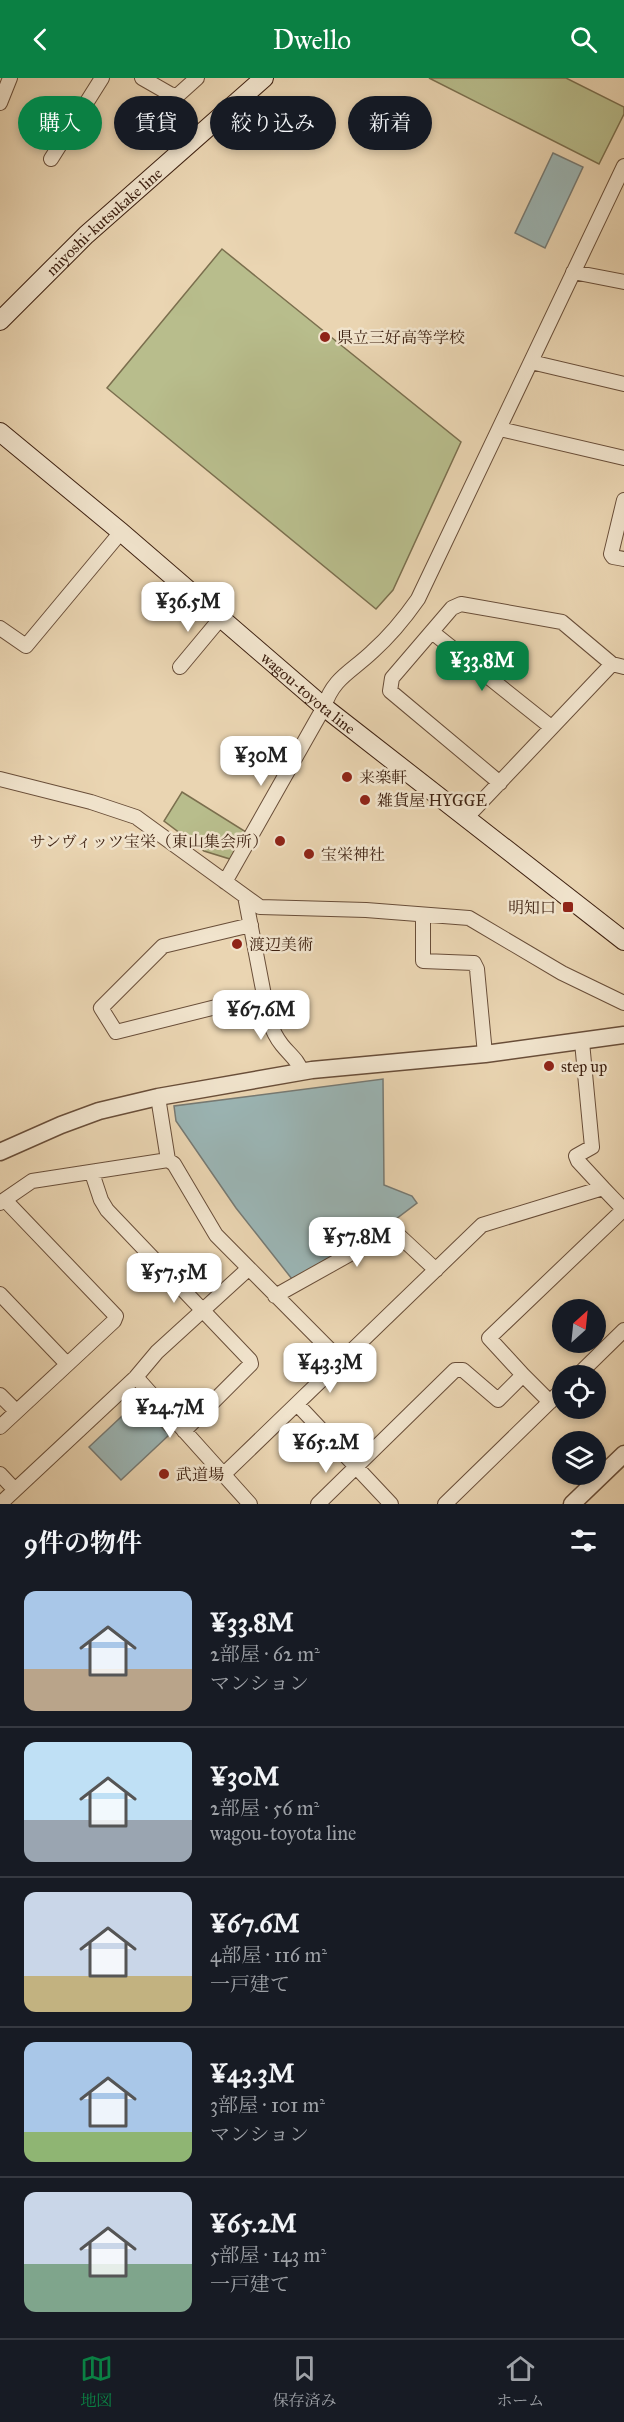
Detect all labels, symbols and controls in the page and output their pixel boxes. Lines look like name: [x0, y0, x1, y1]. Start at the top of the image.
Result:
icon: back: [24, 23, 57, 56]
text: Dwello: [273, 23, 351, 56]
icon: search: [567, 23, 600, 56]
chip: 購入: [18, 96, 102, 150]
chip: 賃貸: [114, 96, 198, 150]
chip: 絞り込み: [210, 96, 336, 150]
chip: 新着: [348, 96, 432, 150]
street label: miyoshi-kutsukake line: [42, 163, 166, 279]
place label: 県立三好高等学校: [337, 328, 465, 347]
marker: 県立三好高等学校: [318, 330, 332, 344]
pin: ¥36.5M: [139, 582, 237, 633]
text: ¥36.5M: [155, 589, 221, 613]
pin: ¥33.8M: [433, 641, 531, 692]
street label: wagou-toyota line: [257, 648, 359, 738]
text: ¥33.8M: [450, 648, 514, 672]
pin: ¥30M: [225, 736, 297, 787]
text: ¥30M: [234, 743, 288, 767]
place label: 来楽軒: [359, 768, 407, 787]
marker: 来楽軒: [340, 770, 354, 784]
place label: 雑貨屋 HYGGE: [377, 791, 487, 810]
marker: 雑貨屋 HYGGE: [358, 793, 372, 807]
place label: サンヴィッツ宝栄（東山集会所）: [30, 832, 268, 851]
marker: サンヴィッツ宝栄（東山集会所）: [273, 834, 287, 848]
place label: 宝栄神社: [321, 845, 385, 864]
marker: 宝栄神社: [302, 847, 316, 861]
place label: 明知口: [508, 898, 556, 917]
marker: 明知口: [561, 900, 575, 914]
place label: 渡辺美術: [249, 935, 313, 954]
marker: 渡辺美術: [230, 937, 244, 951]
pin: ¥67.6M: [212, 990, 310, 1041]
text: ¥67.6M: [227, 997, 295, 1021]
place label: step up: [561, 1057, 607, 1076]
marker: step up: [542, 1059, 556, 1073]
pin: ¥57.8M: [308, 1217, 406, 1268]
text: ¥57.8M: [323, 1224, 391, 1248]
pin: ¥57.5M: [125, 1253, 223, 1304]
text: ¥57.5M: [141, 1260, 207, 1284]
north arrow: [552, 1299, 606, 1353]
map controls: [552, 1299, 606, 1485]
pin: ¥43.3M: [281, 1343, 379, 1394]
text: ¥43.3M: [297, 1350, 363, 1374]
button: locate: [552, 1365, 606, 1419]
pin: ¥24.7M: [121, 1388, 219, 1439]
text: ¥24.7M: [136, 1395, 204, 1419]
pin: ¥65.2M: [277, 1423, 375, 1474]
text: ¥65.2M: [293, 1430, 359, 1454]
button: layers: [552, 1431, 606, 1485]
place label: 武道場: [176, 1465, 224, 1484]
marker: 武道場: [157, 1467, 171, 1481]
icon: filters: [567, 1524, 600, 1557]
text: 9件の物件: [24, 1527, 142, 1559]
text: ¥33.8M: [210, 1606, 294, 1638]
icon: home: [72, 1615, 144, 1687]
text: 2部屋 · 62 m²: [210, 1642, 320, 1666]
text: マンション: [210, 1671, 309, 1695]
text: ¥30M: [210, 1760, 279, 1792]
icon: home: [72, 1766, 144, 1838]
text: 2部屋 · 56 m²: [210, 1796, 319, 1820]
text: wagou-toyota line: [210, 1821, 356, 1845]
text: ¥67.6M: [210, 1907, 300, 1939]
icon: home: [72, 1916, 144, 1988]
text: 4部屋 · 116 m²: [210, 1943, 327, 1967]
text: 一戸建て: [210, 1972, 290, 1996]
text: ¥43.3M: [210, 2057, 295, 2089]
icon: home: [72, 2066, 144, 2138]
text: 3部屋 · 101 m²: [210, 2093, 325, 2117]
text: マンション: [210, 2122, 309, 2146]
text: ¥65.2M: [210, 2207, 297, 2239]
icon: home: [72, 2216, 144, 2288]
text: 5部屋 · 143 m²: [210, 2243, 326, 2267]
text: 一戸建て: [210, 2272, 290, 2296]
tab: 地図: [80, 2352, 113, 2411]
tab: 保存済み: [272, 2352, 337, 2411]
tab: ホーム: [496, 2352, 544, 2411]

